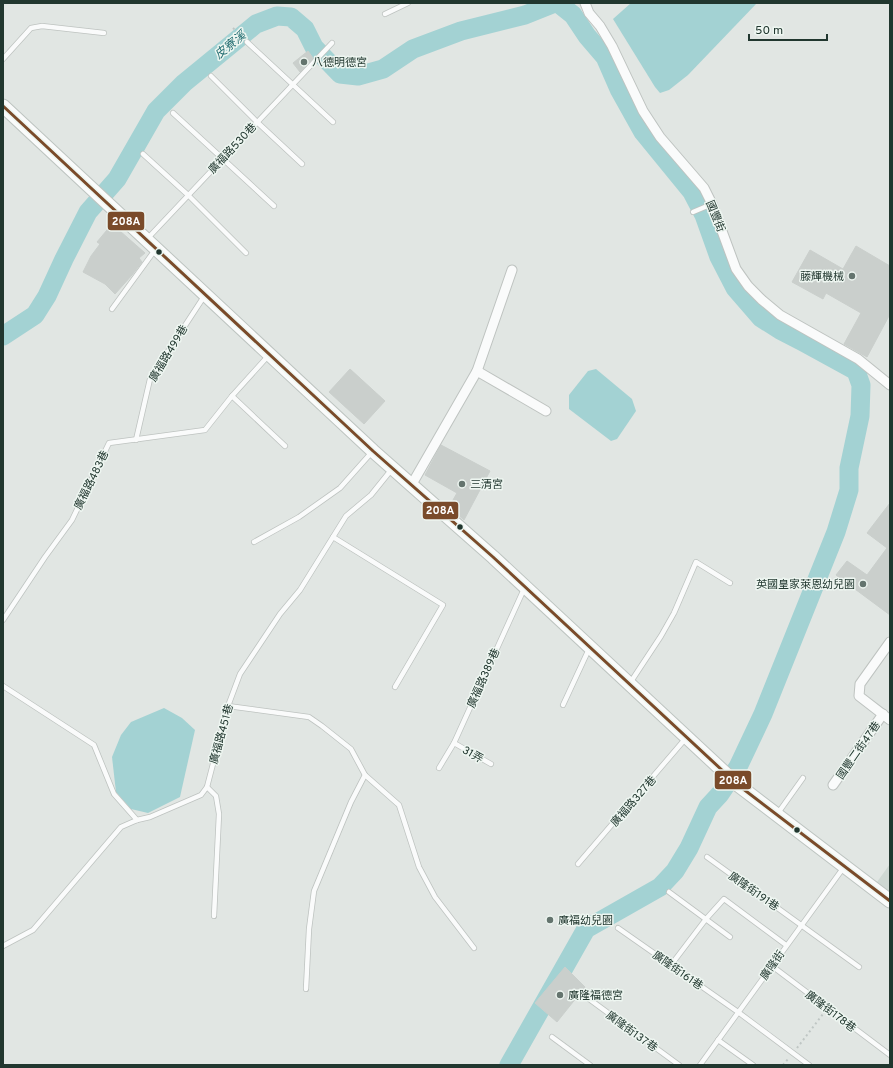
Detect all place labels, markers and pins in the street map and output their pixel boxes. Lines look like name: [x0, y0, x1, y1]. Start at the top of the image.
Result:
place label: 八德明德宮: [312, 56, 367, 70]
marker: 八德明德宮: [299, 57, 309, 67]
unlabelled marker: [154, 247, 164, 257]
place label: 藤輝機械: [800, 270, 844, 284]
marker: 藤輝機械: [847, 271, 857, 281]
place label: 三清宮: [470, 478, 503, 492]
marker: 三清宮: [457, 479, 467, 489]
unlabelled marker: [455, 522, 465, 532]
place label: 英國皇家萊恩幼兒園: [756, 578, 855, 592]
marker: 英國皇家萊恩幼兒園: [858, 579, 868, 589]
unlabelled marker: [792, 825, 802, 835]
place label: 廣福幼兒園: [558, 914, 613, 928]
marker: 廣福幼兒園: [545, 915, 555, 925]
place label: 廣隆福德宮: [568, 989, 623, 1003]
marker: 廣隆福德宮: [555, 990, 565, 1000]

